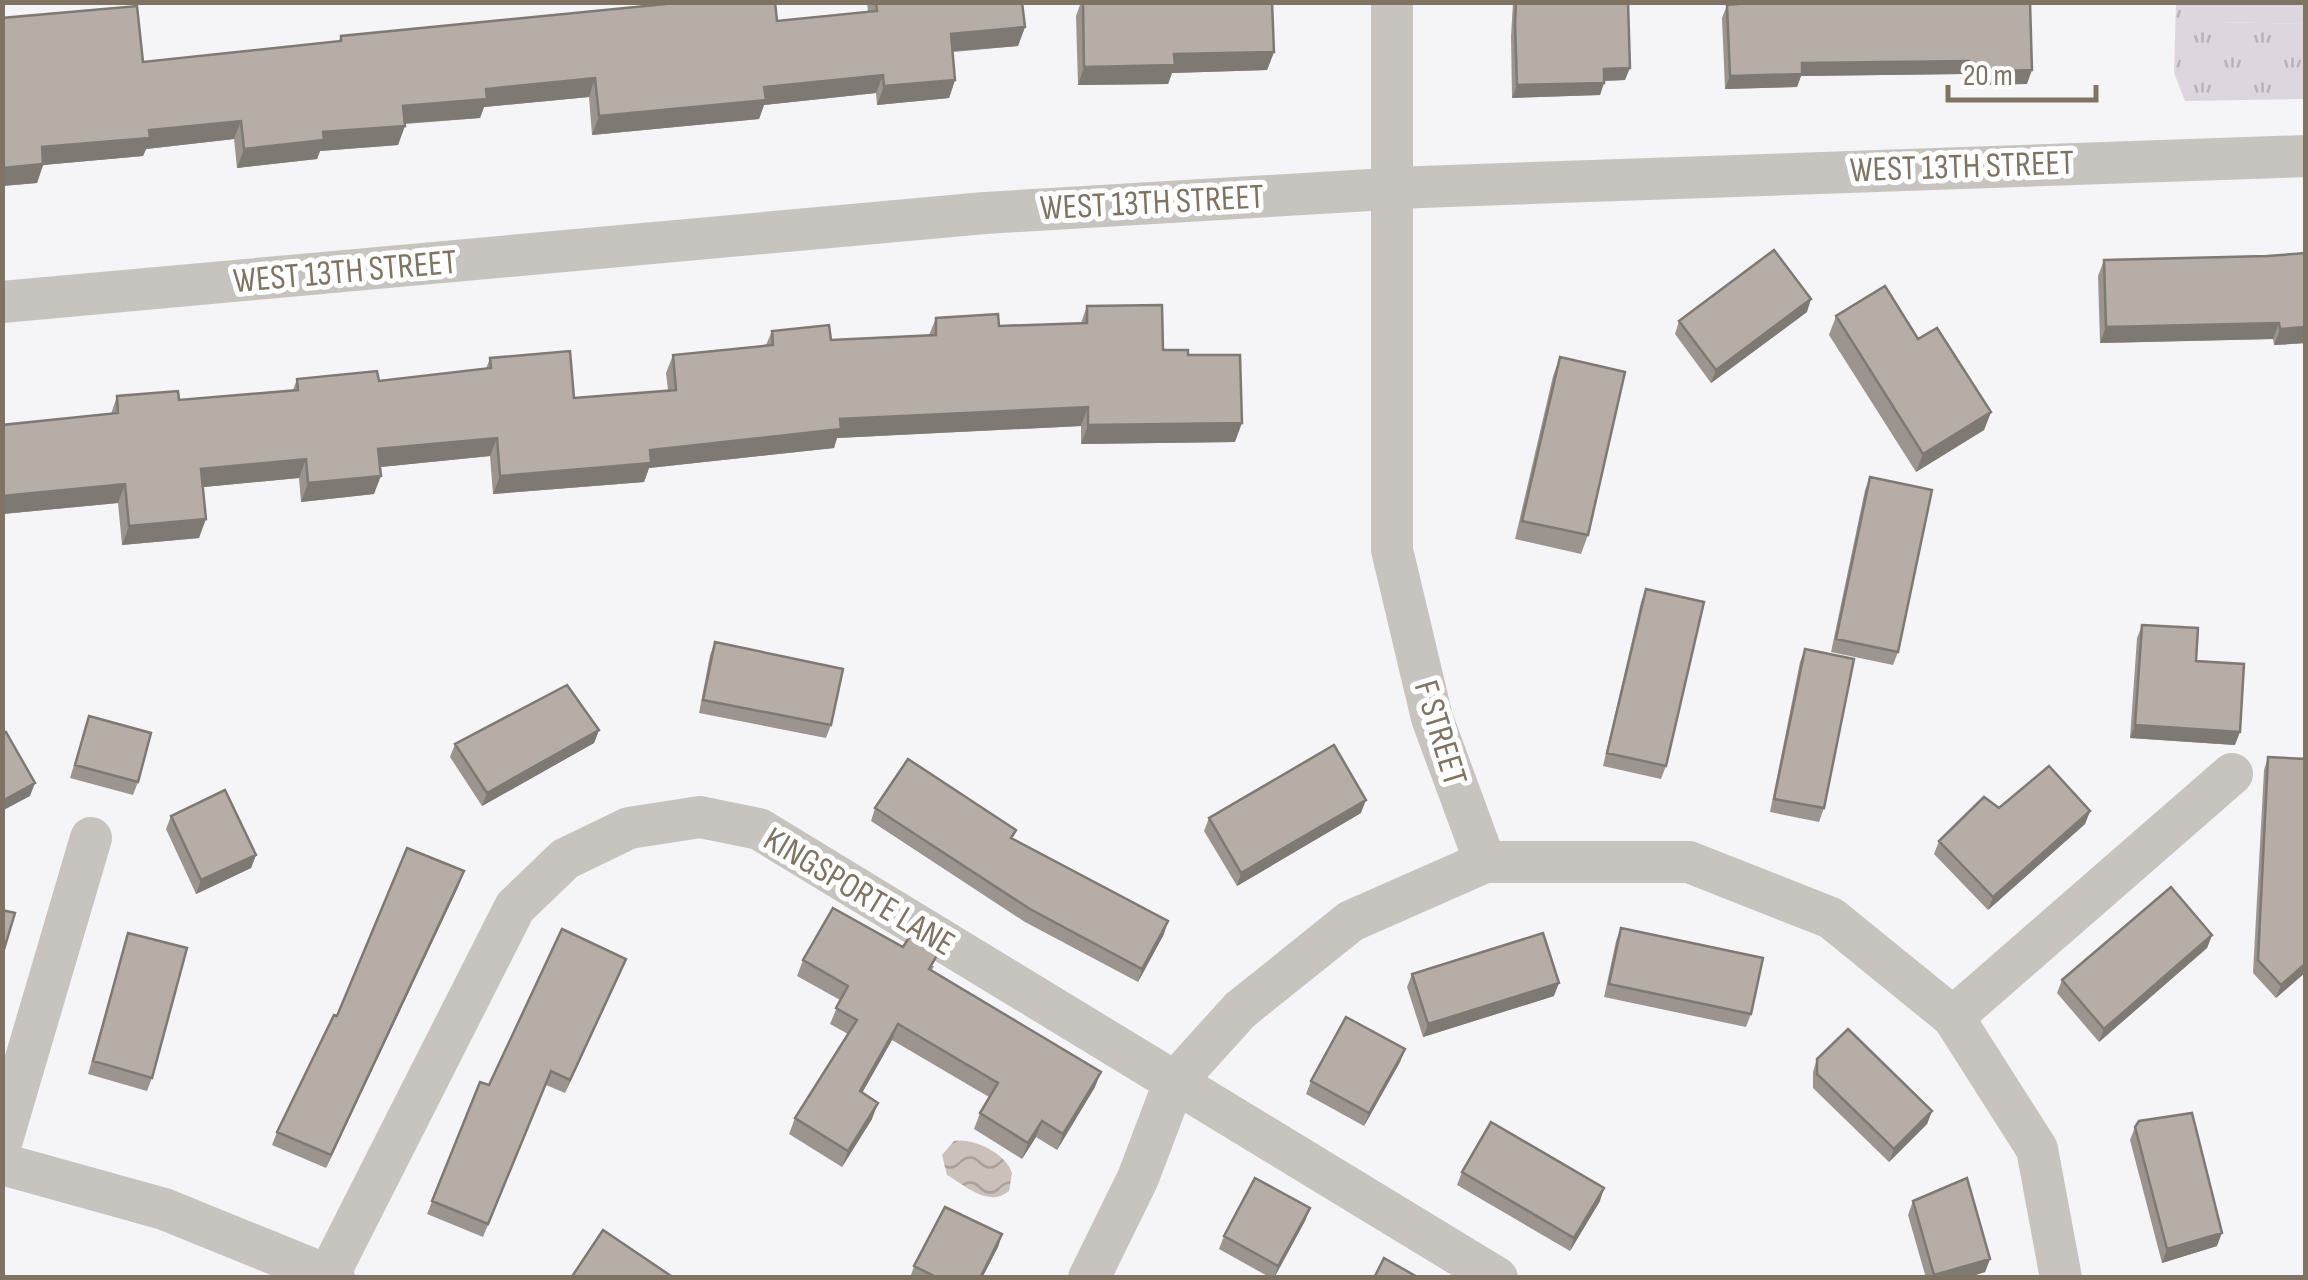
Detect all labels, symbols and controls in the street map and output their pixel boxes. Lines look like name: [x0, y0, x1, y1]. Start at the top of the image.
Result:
scale bar: [1948, 40, 2096, 102]
text: 20 m: [1963, 58, 2013, 94]
street label: WEST 13TH STREET: [1849, 142, 2075, 192]
street label: WEST 13TH STREET: [1039, 176, 1265, 230]
street label: WEST 13TH STREET: [231, 241, 459, 303]
street label: F STREET: [1404, 675, 1476, 791]
street label: KINGSPORTE LANE: [756, 818, 962, 966]

